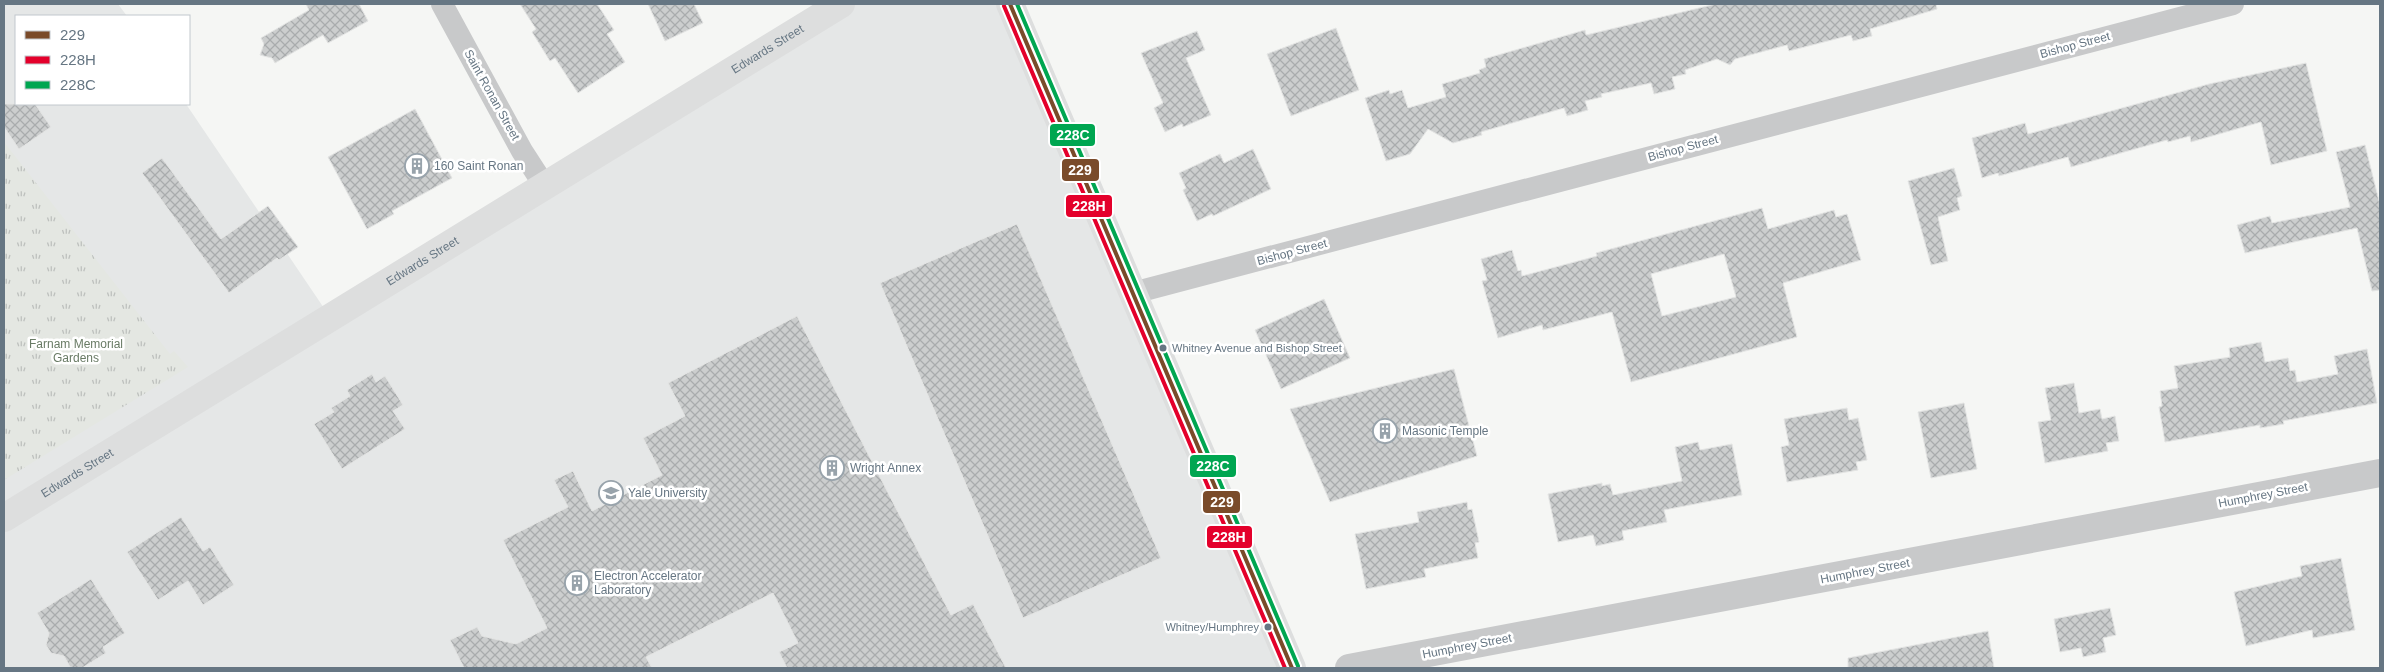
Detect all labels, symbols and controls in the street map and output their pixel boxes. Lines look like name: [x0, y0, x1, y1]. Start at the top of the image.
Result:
legend: [15, 15, 190, 105]
street label: Edwards Street: [729, 21, 807, 77]
text: 229: [60, 26, 85, 43]
street label: Bishop Street: [2038, 29, 2112, 61]
street label: Saint Ronan Street: [461, 47, 523, 143]
text: 228H: [60, 51, 96, 68]
text: 228C: [60, 76, 96, 93]
line badge: 228C: [1049, 123, 1096, 147]
text: 228C: [1056, 127, 1090, 143]
street label: Bishop Street: [1646, 132, 1720, 164]
building icon: 160 Saint Ronan: [404, 153, 430, 179]
line badge: 229: [1061, 158, 1100, 182]
place label: 160 Saint Ronan: [434, 159, 523, 173]
text: 229: [1068, 162, 1092, 178]
line badge: 228H: [1065, 194, 1113, 218]
text: 228H: [1072, 198, 1106, 214]
street label: Edwards Street: [384, 233, 462, 289]
street label: Bishop Street: [1255, 236, 1329, 268]
park label: Farnam Memorial Gardens: [29, 337, 123, 365]
place label: Whitney Avenue and Bishop Street: [1172, 342, 1342, 354]
marker: Whitney Avenue and Bishop Street: [1158, 343, 1168, 353]
building icon: Masonic Temple: [1372, 418, 1398, 444]
place label: Masonic Temple: [1402, 424, 1489, 438]
street label: Edwards Street: [39, 445, 117, 500]
line badge: 228C: [1189, 454, 1237, 478]
building icon: Wright Annex: [819, 455, 845, 481]
text: 228C: [1196, 458, 1230, 474]
place label: Wright Annex: [850, 461, 921, 475]
street label: Humphrey Street: [2217, 479, 2310, 511]
school or university icon: Yale University: [598, 480, 624, 506]
place label: Yale University: [628, 486, 707, 500]
line badge: 229: [1202, 490, 1241, 514]
text: 229: [1210, 494, 1234, 510]
line badge: 228H: [1206, 525, 1253, 549]
text: 228H: [1212, 529, 1246, 545]
street label: Humphrey Street: [1819, 555, 1912, 587]
place label: Electron Accelerator Laboratory: [594, 569, 701, 597]
building icon: Electron Accelerator Laboratory: [564, 570, 590, 596]
place label: Whitney/Humphrey: [1165, 621, 1259, 633]
marker: Whitney/Humphrey: [1263, 622, 1273, 632]
street label: Humphrey Street: [1421, 630, 1514, 662]

